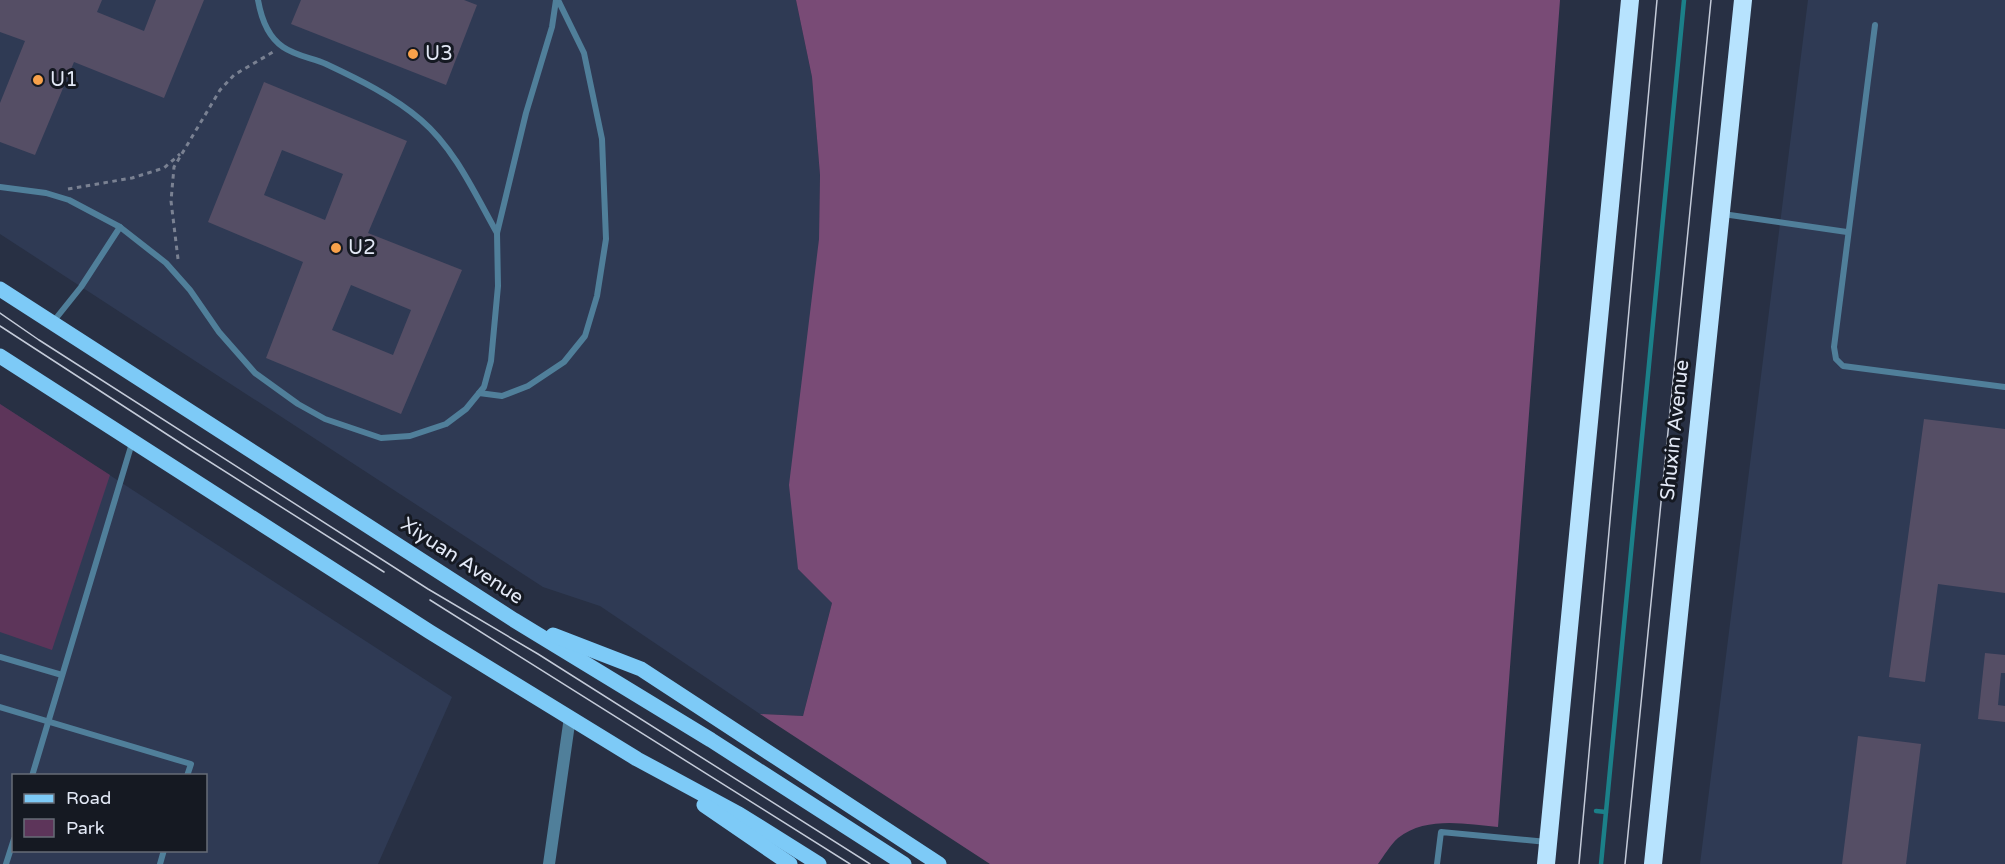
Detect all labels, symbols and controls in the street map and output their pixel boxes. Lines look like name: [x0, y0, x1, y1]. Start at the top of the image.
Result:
place label: U3: [425, 42, 453, 66]
marker: U3: [406, 47, 420, 61]
place label: U1: [50, 68, 78, 92]
marker: U1: [31, 73, 45, 87]
place label: U2: [348, 236, 376, 260]
marker: U2: [329, 241, 343, 255]
street label: Shuxin Avenue: [1656, 359, 1694, 501]
street label: Xiyuan Avenue: [396, 512, 528, 610]
legend: [12, 774, 207, 852]
text: Road: [66, 787, 111, 809]
text: Park: [66, 817, 105, 839]

